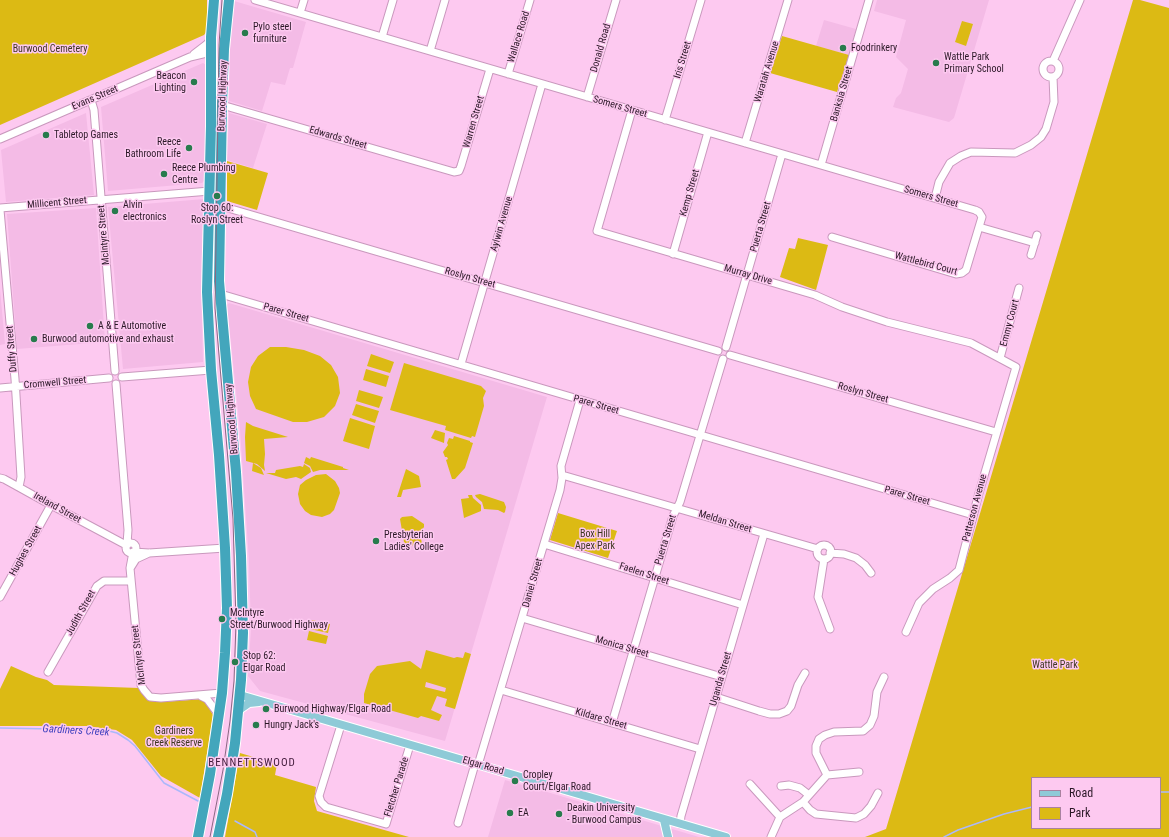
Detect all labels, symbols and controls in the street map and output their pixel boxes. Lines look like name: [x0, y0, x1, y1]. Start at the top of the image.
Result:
street label: Wallace Road: [505, 10, 533, 64]
place label: Pylo steel furniture: [253, 21, 292, 44]
street label: Donald Road: [588, 22, 614, 74]
marker: Pylo steel furniture: [240, 28, 250, 38]
street label: Iris Street: [672, 40, 694, 80]
street label: Waratah Avenue: [752, 40, 782, 104]
place label: Foodrinkery: [851, 42, 897, 54]
park label: Burwood Cemetery: [13, 43, 87, 55]
marker: Foodrinkery: [838, 43, 848, 53]
place label: Wattle Park Primary School: [944, 51, 1004, 74]
marker: Wattle Park Primary School: [931, 58, 941, 68]
street label: Burwood Highway: [216, 60, 230, 132]
street label: Banksia Street: [828, 65, 856, 123]
place label: Beacon Lighting: [154, 70, 186, 94]
marker: Beacon Lighting: [189, 77, 199, 87]
street label: Evans Street: [70, 83, 120, 113]
street label: Somers Street: [592, 94, 648, 120]
street label: Warren Street: [461, 95, 487, 149]
street label: Edwards Street: [308, 124, 368, 152]
place label: Tabletop Games: [54, 129, 118, 141]
marker: Tabletop Games: [41, 130, 51, 140]
place label: Reece Bathroom Life: [125, 136, 181, 160]
marker: Reece Bathroom Life: [184, 143, 194, 153]
place label: Reece Plumbing Centre: [172, 162, 235, 186]
street label: Kemp Street: [678, 168, 702, 218]
marker: Reece Plumbing Centre: [159, 169, 169, 179]
street label: Somers Street: [903, 184, 959, 210]
marker: Stop 60: Roslyn Street: [212, 191, 222, 201]
street label: Millicent Street: [27, 194, 87, 212]
street label: Aylwin Avenue: [488, 195, 516, 253]
place label: Alvin electronics: [123, 199, 167, 222]
street label: Puerta Street: [748, 200, 774, 254]
place label: Stop 60: Roslyn Street: [191, 202, 243, 226]
street label: McIntyre Street: [95, 205, 113, 265]
marker: Alvin electronics: [110, 206, 120, 216]
street label: Wattlebird Court: [893, 250, 959, 278]
street label: Murray Drive: [723, 262, 773, 288]
street label: Roslyn Street: [443, 265, 497, 291]
street label: Emmy Court: [998, 298, 1022, 348]
street label: Parer Street: [262, 301, 310, 325]
place label: A & E Automotive: [98, 320, 166, 332]
marker: A & E Automotive: [85, 321, 95, 331]
street label: Duffy Street: [4, 325, 20, 373]
place label: Burwood automotive and exhaust: [42, 333, 174, 345]
marker: Burwood automotive and exhaust: [29, 334, 39, 344]
street label: Cromwell Street: [23, 374, 87, 392]
street label: Roslyn Street: [836, 380, 890, 406]
street label: Burwood Highway: [223, 383, 241, 455]
street label: Parer Street: [572, 393, 620, 417]
street label: Patterson Avenue: [960, 473, 990, 543]
street label: Parer Street: [883, 484, 931, 508]
street label: Ireland Street: [31, 490, 83, 526]
street label: Meldan Street: [697, 508, 753, 536]
street label: Puerta Street: [653, 513, 679, 567]
street label: Hughes Street: [7, 524, 45, 578]
park label: Box Hill Apex Park: [575, 528, 615, 552]
place label: Presbyterian Ladies' College: [384, 529, 444, 552]
marker: Presbyterian Ladies' College: [371, 536, 381, 546]
street label: Daniel Street: [520, 557, 546, 609]
street label: Faelen Street: [618, 560, 670, 588]
street label: Judith Street: [64, 588, 98, 638]
place label: McIntyre Street/Burwood Highway: [230, 607, 328, 630]
marker: McIntyre Street/Burwood Highway: [217, 614, 227, 624]
street label: McIntyre Street: [129, 624, 149, 686]
street label: Monica Street: [594, 634, 650, 660]
place label: Stop 62: Elgar Road: [243, 650, 285, 674]
street label: Uganda Street: [708, 651, 734, 707]
marker: Stop 62: Elgar Road: [230, 657, 240, 667]
park label: Wattle Park: [1032, 659, 1078, 671]
place label: Burwood Highway/Elgar Road: [274, 703, 391, 715]
marker: Burwood Highway/Elgar Road: [261, 704, 271, 714]
street label: Kildare Street: [574, 706, 628, 732]
place label: Hungry Jack's: [264, 719, 319, 731]
marker: Hungry Jack's: [251, 720, 261, 730]
water label: Gardiners Creek: [42, 723, 110, 739]
park label: Gardiners Creek Reserve: [146, 725, 202, 748]
street label: Elgar Road: [461, 754, 505, 778]
district label: BENNETTSWOOD: [208, 756, 296, 770]
street label: Fletcher Parade: [382, 756, 412, 818]
place label: Cropley Court/Elgar Road: [523, 769, 591, 792]
marker: Cropley Court/Elgar Road: [510, 776, 520, 786]
legend: [1031, 777, 1161, 829]
text: Road: [1069, 786, 1093, 800]
place label: Deakin University - Burwood Campus: [567, 802, 641, 826]
text: Park: [1069, 806, 1090, 820]
place label: EA: [518, 807, 529, 819]
marker: EA: [505, 808, 515, 818]
marker: Deakin University - Burwood Campus: [554, 809, 564, 819]

